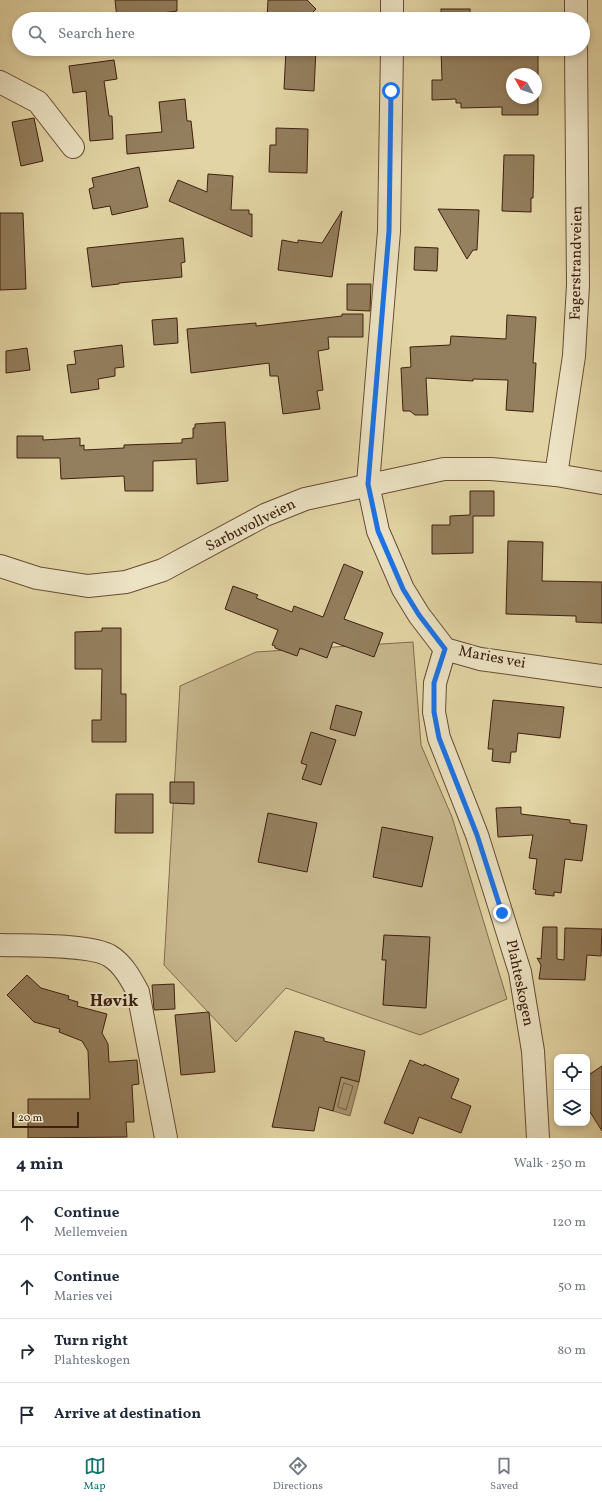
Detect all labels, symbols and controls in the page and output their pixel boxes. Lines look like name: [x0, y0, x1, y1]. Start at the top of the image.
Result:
search box: [12, 12, 590, 56]
icon: search: [26, 23, 48, 45]
text: Search here: [58, 24, 135, 45]
north arrow: [506, 68, 542, 104]
route start: [382, 82, 400, 100]
street label: Fagerstrandveien: [566, 206, 588, 320]
street label: Sarbuvollveien: [202, 494, 300, 558]
street label: Maries vei: [457, 641, 527, 675]
route end: [493, 904, 511, 922]
street label: Plahteskogen: [500, 938, 538, 1028]
district label: Høvik: [90, 990, 139, 1013]
map controls: [554, 1054, 590, 1126]
button: locate: [554, 1054, 590, 1090]
button: layers: [554, 1090, 590, 1126]
scale bar: [12, 1110, 79, 1129]
text: 20 m: [18, 1111, 42, 1126]
text: 4 min: [16, 1153, 63, 1176]
text: Walk · 250 m: [514, 1155, 586, 1173]
text: Continue: [54, 1203, 119, 1224]
icon: ahead: [16, 1212, 38, 1234]
text: 120 m: [552, 1214, 586, 1232]
text: Mellemveien: [54, 1224, 128, 1242]
text: Continue: [54, 1267, 119, 1288]
icon: ahead: [16, 1276, 38, 1298]
text: 50 m: [558, 1278, 586, 1296]
text: Maries vei: [54, 1288, 113, 1306]
text: Turn right: [54, 1331, 128, 1352]
icon: right: [16, 1340, 38, 1362]
text: 80 m: [557, 1342, 586, 1360]
text: Plahteskogen: [54, 1352, 130, 1370]
icon: arrive: [16, 1404, 38, 1426]
text: Arrive at destination: [54, 1404, 201, 1425]
tab: Map: [84, 1455, 106, 1494]
tab: Directions: [273, 1455, 323, 1494]
tab: Saved: [490, 1455, 518, 1494]

